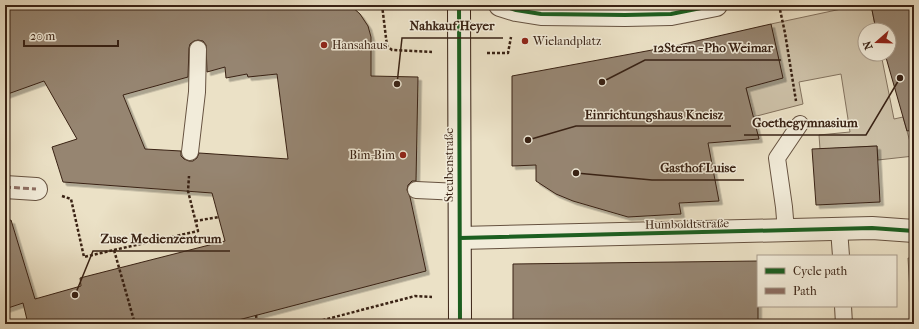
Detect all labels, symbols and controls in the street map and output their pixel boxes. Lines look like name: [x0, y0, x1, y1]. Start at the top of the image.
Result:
callout: Nahkauf Heyer: [402, 13, 503, 38]
text: Nahkauf Heyer: [410, 18, 495, 34]
scale bar: [24, 22, 118, 48]
north arrow: [857, 22, 897, 62]
text: 20 m: [30, 29, 55, 43]
place label: Wielandplatz: [532, 34, 602, 48]
callout: 12Stern - Pho Weimar: [645, 35, 781, 60]
marker: Wielandplatz: [520, 36, 530, 46]
place label: Hansahaus: [332, 38, 388, 52]
text: N: [860, 38, 876, 51]
marker: Hansahaus: [319, 40, 329, 50]
text: 12Stern - Pho Weimar: [653, 40, 774, 55]
callout: Einrichtungshaus Kneisz: [576, 101, 731, 126]
text: Einrichtungshaus Kneisz: [585, 107, 724, 123]
callout: Goethegymnasium: [744, 110, 866, 135]
text: Goethegymnasium: [752, 115, 858, 131]
street label: Steubenstraße: [442, 128, 456, 202]
place label: Bim-Bim: [349, 148, 395, 162]
marker: Bim-Bim: [398, 150, 408, 160]
callout: Gasthof Luise: [652, 155, 744, 180]
text: Gasthof Luise: [660, 160, 736, 175]
street label: Humboldtstraße: [645, 216, 729, 232]
callout: Zuse Medienzentrum: [93, 226, 230, 251]
text: Zuse Medienzentrum: [100, 231, 222, 246]
legend: [757, 255, 897, 307]
text: Cycle path: [793, 264, 848, 278]
text: Path: [793, 284, 817, 298]

